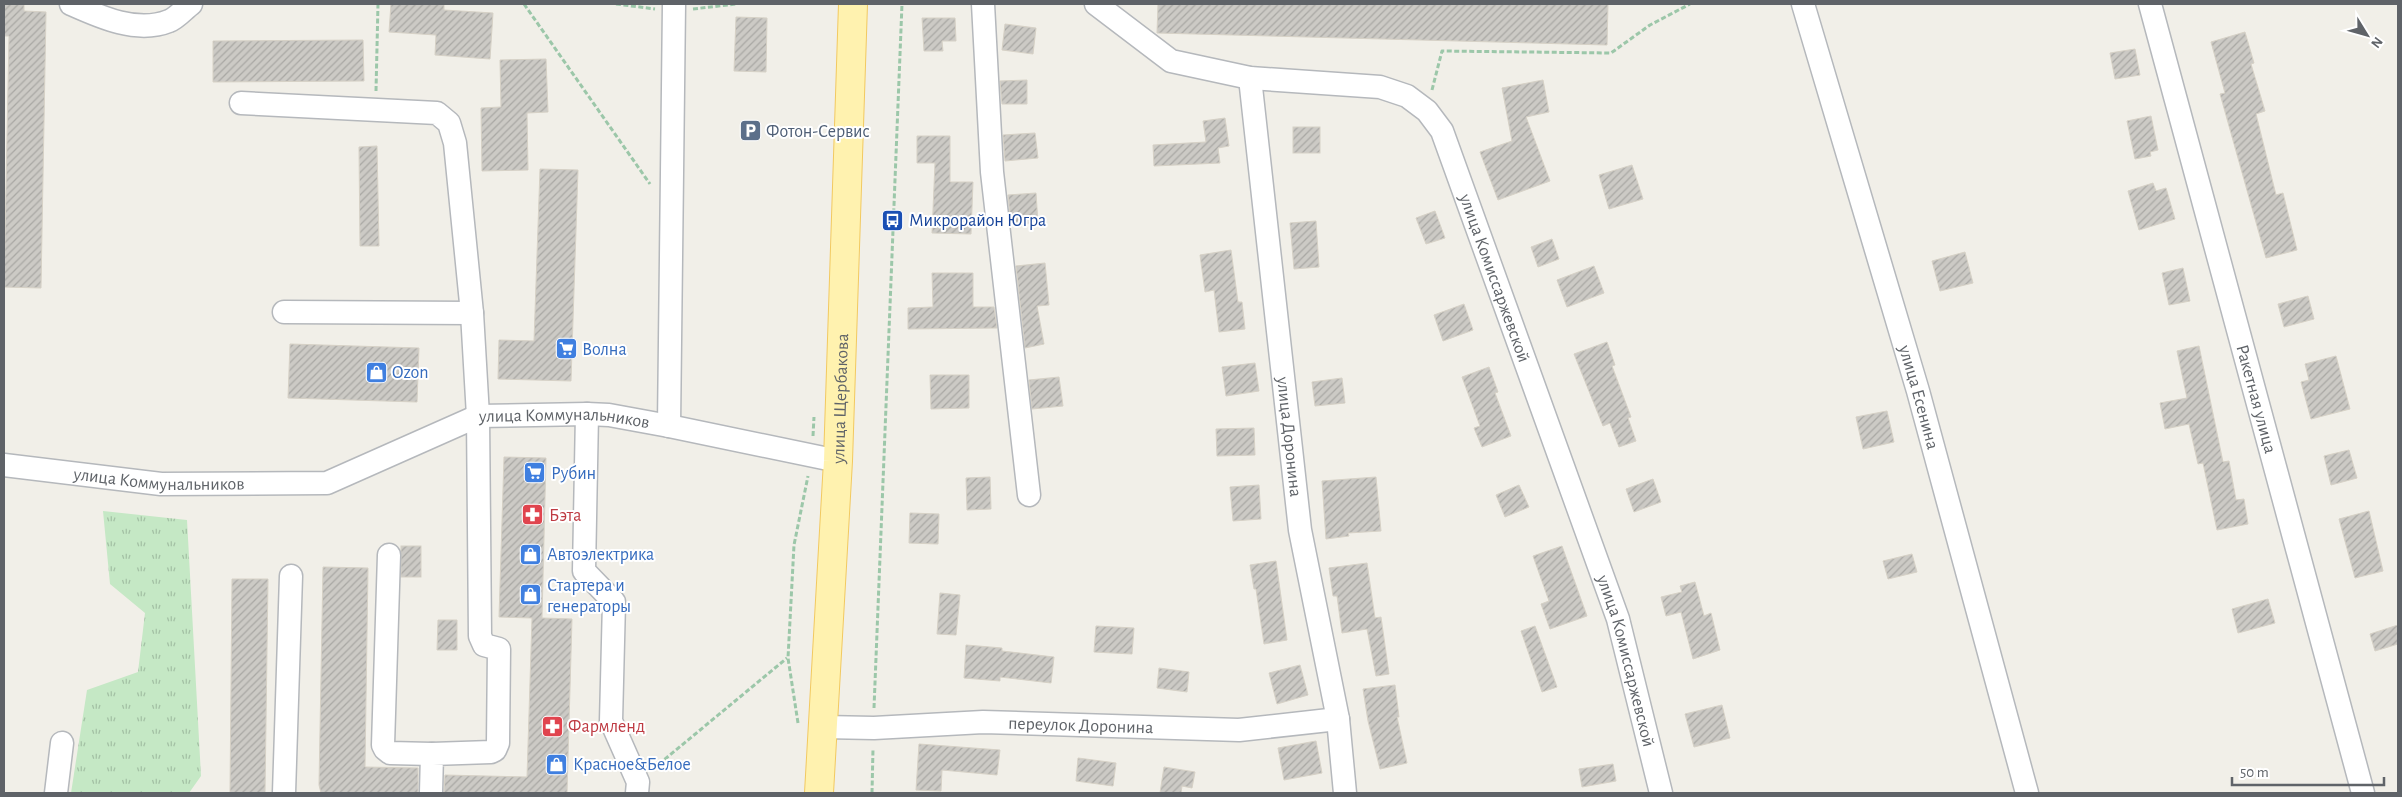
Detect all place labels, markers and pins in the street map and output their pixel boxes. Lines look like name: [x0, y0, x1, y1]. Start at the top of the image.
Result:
parking icon: Фотон-Сервис: [738, 119, 762, 143]
place label: Фотон-Сервис: [766, 123, 870, 141]
bus stop icon: Микрорайон Югра: [881, 208, 905, 232]
place label: Микрорайон Югра: [909, 212, 1046, 230]
supermarket icon: Волна: [554, 337, 578, 361]
place label: Волна: [582, 341, 627, 359]
shop icon: Ozon: [364, 360, 388, 384]
place label: Ozon: [392, 364, 429, 382]
supermarket icon: Рубин: [523, 461, 547, 485]
place label: Рубин: [551, 464, 596, 483]
pharmacy icon: Бэта: [521, 503, 545, 527]
place label: Бэта: [549, 507, 581, 525]
shop icon: Автоэлектрика: [519, 542, 543, 566]
place label: Автоэлектрика: [547, 546, 654, 564]
place label: Стартера и генераторы: [547, 577, 631, 616]
shop icon: Стартера и генераторы: [519, 583, 543, 607]
pharmacy icon: Фармленд: [540, 714, 564, 738]
place label: Фармленд: [568, 718, 645, 736]
shop icon: Красное&Белое: [545, 752, 569, 776]
place label: Красное&Белое: [573, 756, 691, 774]

